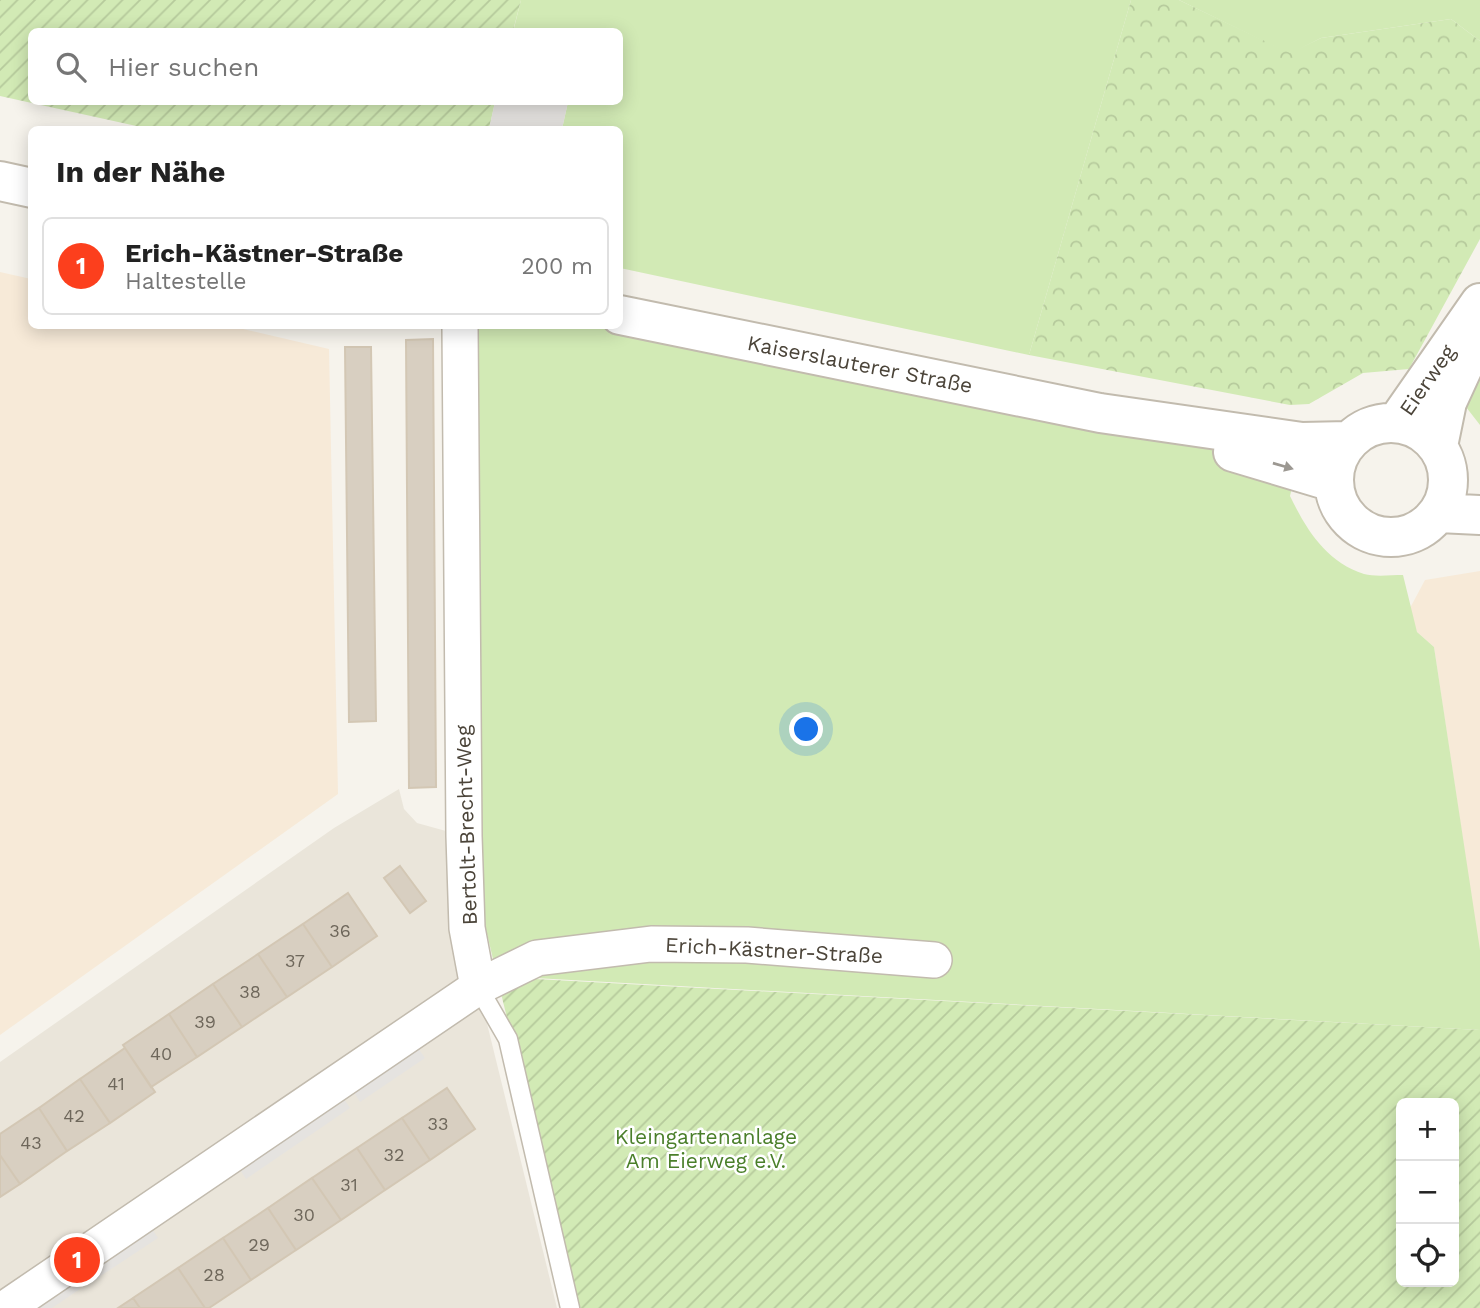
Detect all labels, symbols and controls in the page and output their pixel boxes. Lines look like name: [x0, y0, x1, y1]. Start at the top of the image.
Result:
search box: [28, 28, 623, 105]
icon: search: [52, 48, 90, 86]
text: Hier suchen: [108, 52, 259, 82]
text: In der Nähe: [56, 154, 225, 189]
text: Erich-Kästner-Straße: [125, 238, 403, 268]
text: 1: [76, 253, 86, 280]
text: 200 m: [521, 253, 593, 280]
text: Haltestelle: [125, 268, 247, 295]
street label: Kaiserslauterer Straße: [745, 330, 975, 398]
street label: Eierweg: [1394, 339, 1461, 420]
one-way arrow: [1272, 461, 1294, 472]
your location: [789, 712, 823, 746]
street label: Bertolt-Brecht-Weg: [450, 724, 482, 926]
house number: 36: [329, 920, 351, 941]
street label: Erich-Kästner-Straße: [664, 932, 884, 968]
house number: 37: [285, 950, 305, 971]
house number: 38: [239, 981, 261, 1002]
house number: 39: [194, 1011, 216, 1032]
house number: 40: [150, 1043, 172, 1064]
house number: 41: [107, 1073, 125, 1094]
map controls: [1396, 1098, 1459, 1287]
button: +: [1396, 1098, 1459, 1161]
house number: 42: [63, 1105, 85, 1126]
house number: 33: [428, 1113, 449, 1134]
park label: Kleingartenanlage Am Eierweg e.V.: [615, 1124, 797, 1173]
house number: 43: [20, 1132, 42, 1153]
house number: 32: [384, 1144, 405, 1165]
button: −: [1396, 1161, 1459, 1224]
house number: 31: [340, 1174, 358, 1195]
house number: 30: [293, 1204, 315, 1225]
button: locate: [1396, 1224, 1459, 1287]
pin: 1: [54, 1234, 100, 1286]
house number: 29: [248, 1234, 270, 1255]
house number: 28: [203, 1264, 225, 1285]

